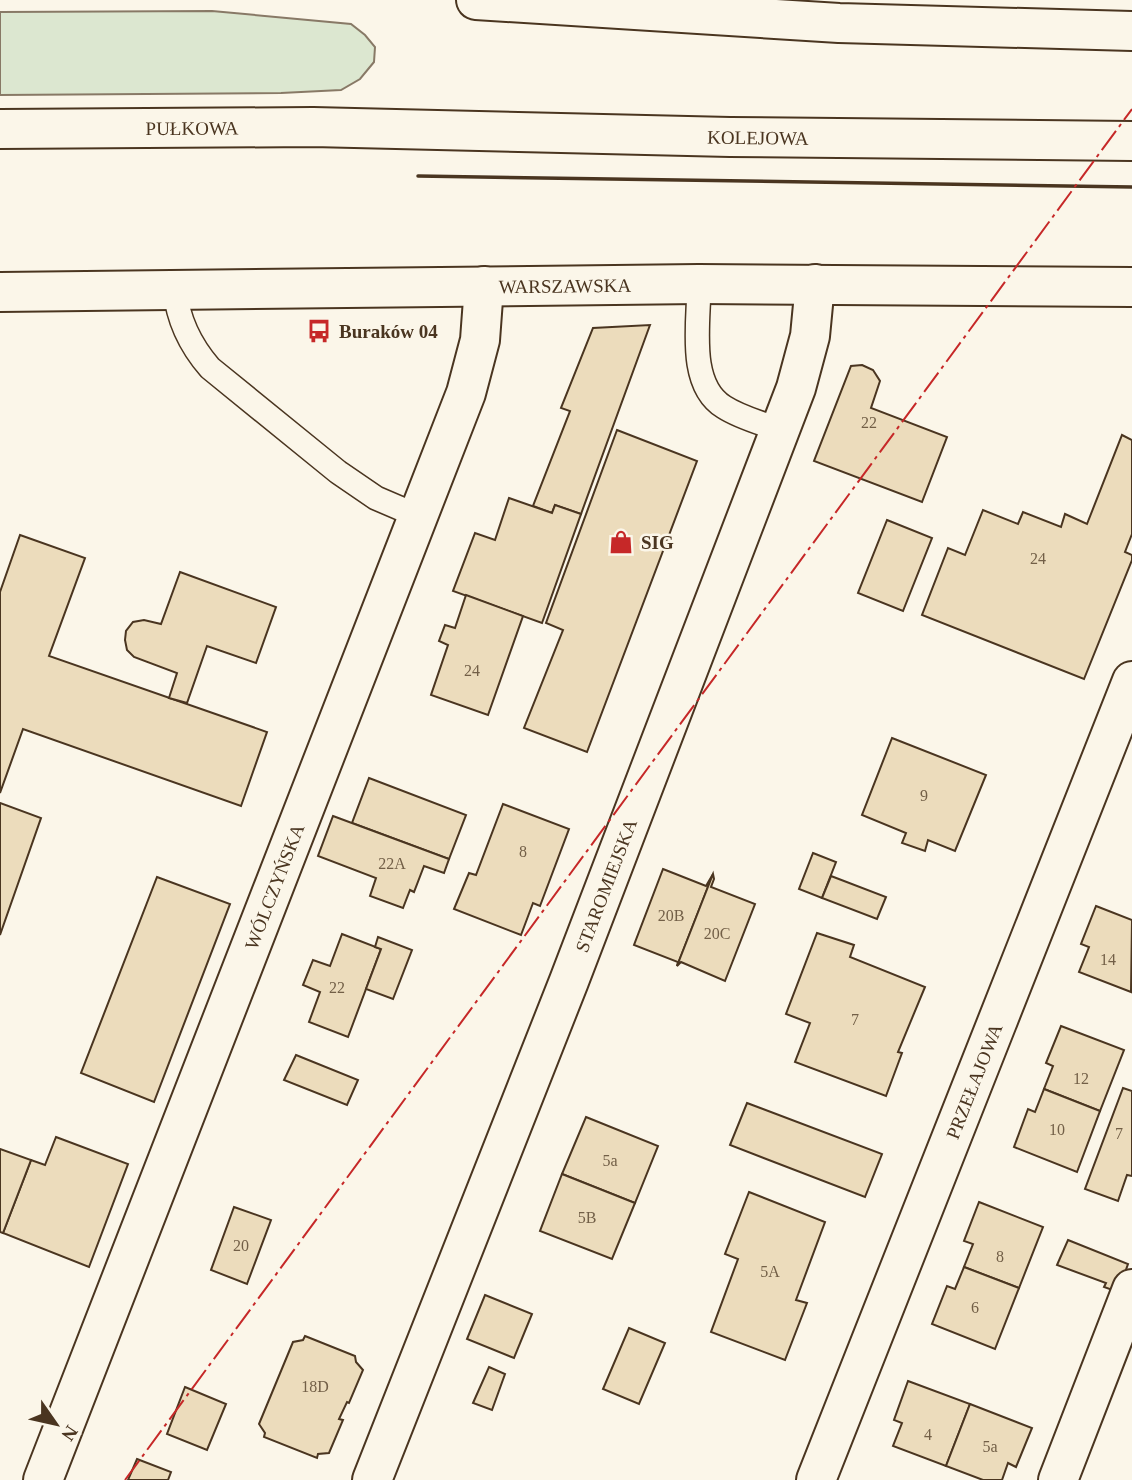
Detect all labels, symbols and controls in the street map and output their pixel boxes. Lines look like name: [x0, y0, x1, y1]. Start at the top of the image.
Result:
street label: PUŁKOWA: [145, 117, 239, 139]
street label: KOLEJOWA: [707, 126, 809, 148]
street label: WARSZAWSKA: [499, 274, 632, 297]
bus stop icon: Buraków 04: [305, 317, 333, 345]
place label: Buraków 04: [339, 321, 438, 342]
house number: 22: [861, 414, 877, 431]
shop icon: SIG: [607, 528, 635, 556]
place label: SIG: [641, 532, 674, 553]
house number: 24: [1030, 550, 1046, 567]
house number: 24: [464, 662, 480, 679]
house number: 9: [920, 787, 928, 804]
street label: STAROMIEJSKA: [571, 815, 641, 955]
street label: WÓLCZYŃSKA: [240, 820, 308, 952]
house number: 8: [519, 843, 527, 860]
house number: 22A: [378, 855, 406, 872]
house number: 20B: [658, 907, 684, 924]
house number: 20C: [704, 925, 730, 942]
house number: 14: [1100, 951, 1116, 968]
house number: 22: [329, 979, 345, 996]
house number: 7: [851, 1011, 859, 1028]
street label: PRZEŁAJOWA: [941, 1020, 1006, 1142]
house number: 12: [1073, 1070, 1089, 1087]
house number: 10: [1049, 1121, 1065, 1138]
house number: 7: [1115, 1125, 1123, 1142]
house number: 5a: [602, 1152, 618, 1169]
house number: 5B: [578, 1209, 596, 1226]
house number: 20: [233, 1237, 249, 1254]
house number: 8: [996, 1248, 1004, 1265]
house number: 5A: [760, 1263, 780, 1280]
house number: 6: [971, 1299, 979, 1316]
house number: 18D: [301, 1378, 329, 1395]
north arrow: [21, 1389, 91, 1459]
text: N: [57, 1422, 82, 1445]
house number: 4: [924, 1426, 932, 1443]
house number: 5a: [982, 1438, 998, 1455]

